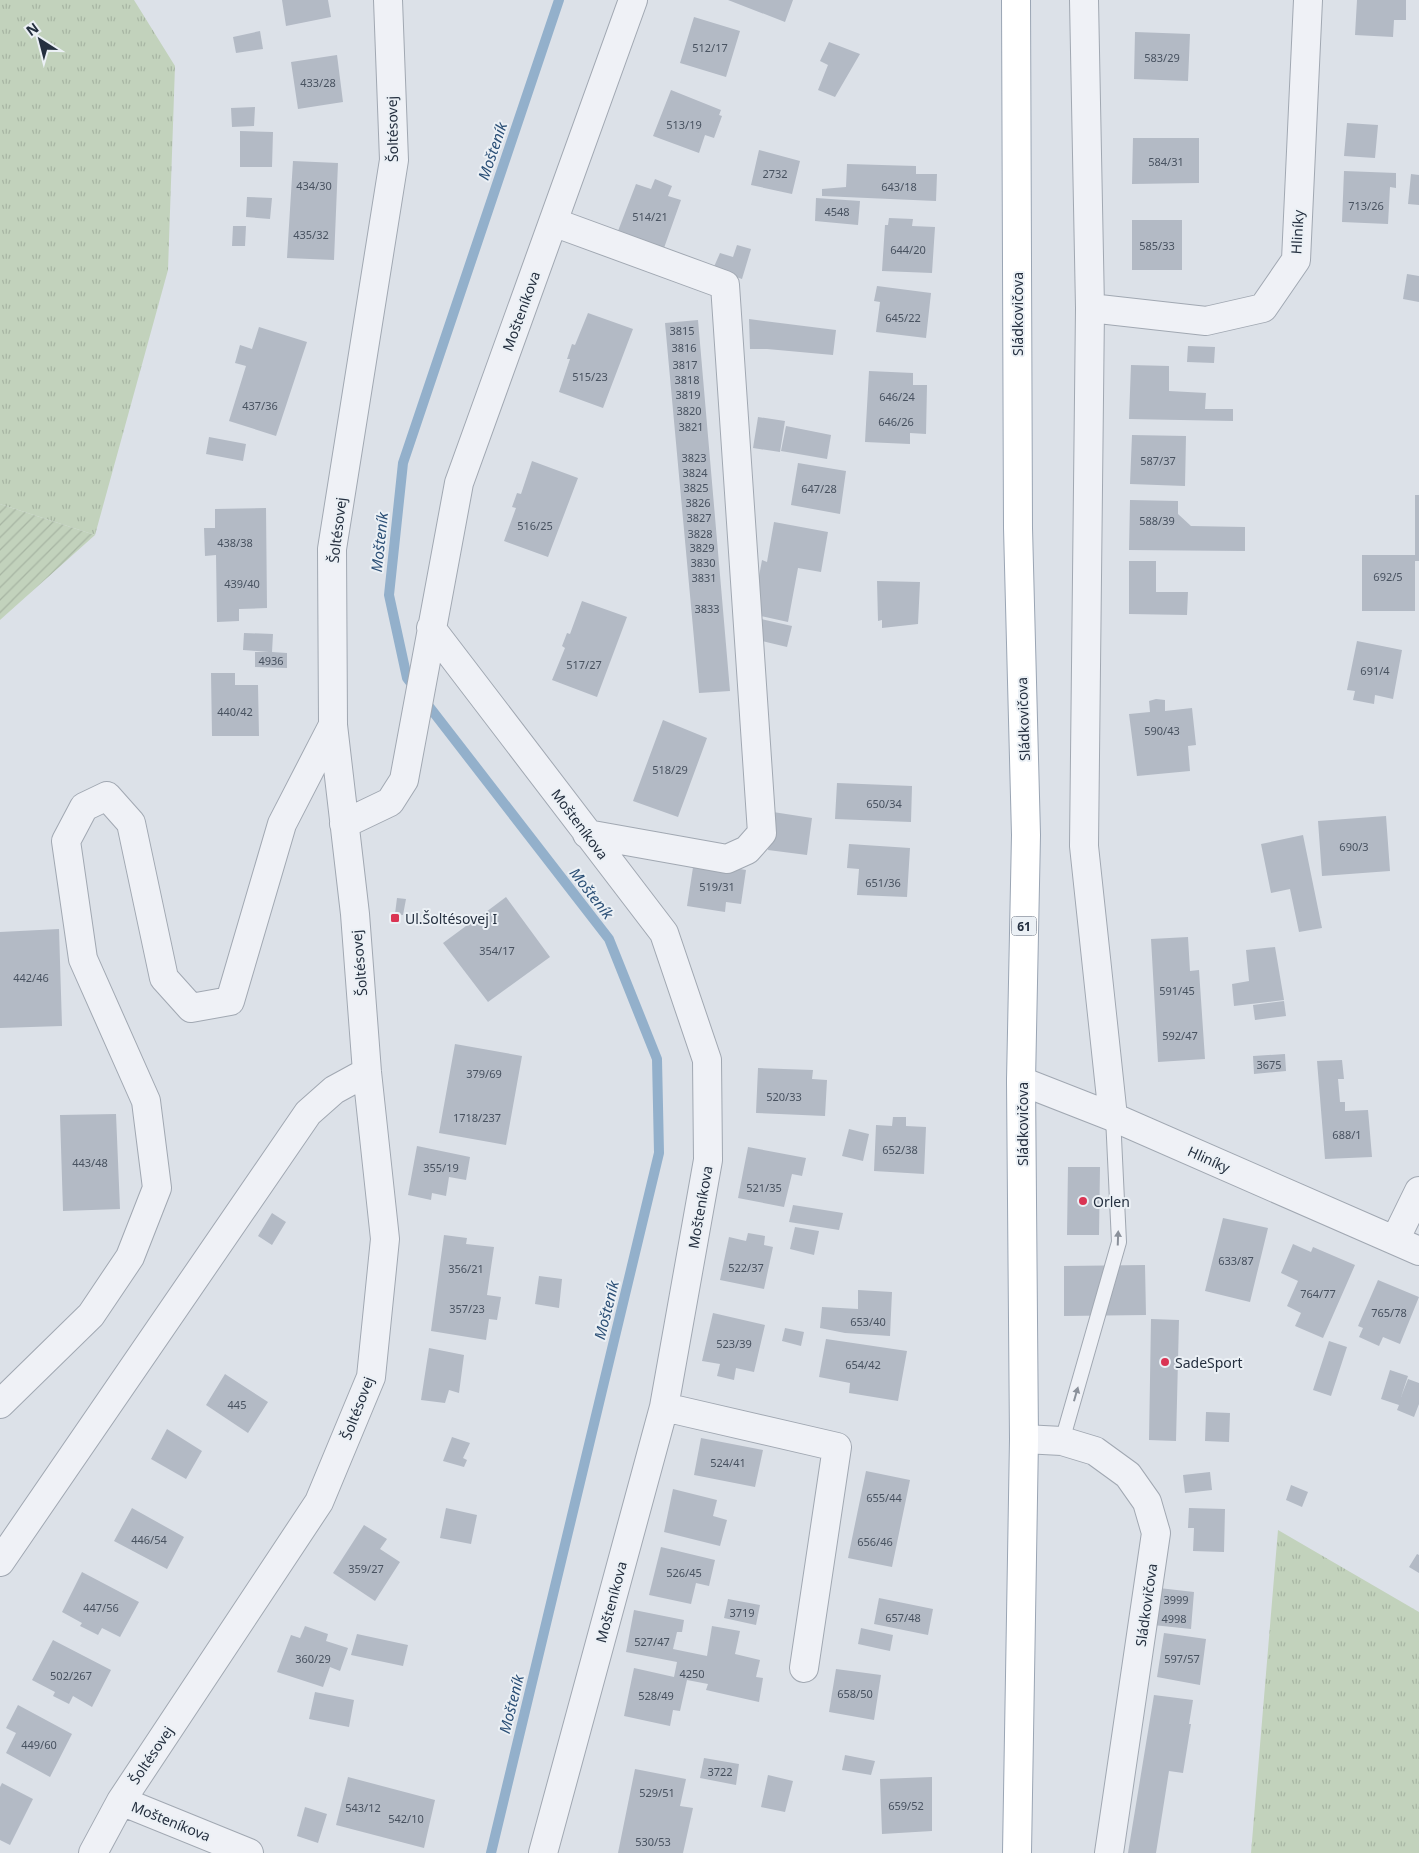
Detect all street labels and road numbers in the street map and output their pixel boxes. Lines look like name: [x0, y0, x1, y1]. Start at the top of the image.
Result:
street label: Šoltésovej: [382, 96, 402, 162]
street label: Hliníky: [1286, 208, 1308, 255]
street label: Mošteníkova: [498, 268, 544, 354]
street label: Sládkovičova: [1008, 272, 1027, 356]
street label: Šoltésovej: [324, 496, 350, 564]
street label: Sládkovičova: [1012, 677, 1034, 761]
street label: Mošteníkova: [547, 785, 613, 863]
road number: 61: [1012, 916, 1036, 936]
street label: Šoltésovej: [347, 929, 371, 997]
street label: Sládkovičova: [1013, 1082, 1032, 1166]
street label: Hliníky: [1185, 1141, 1234, 1177]
street label: Mošteníkova: [683, 1164, 717, 1250]
street label: Šoltésovej: [336, 1374, 378, 1442]
street label: Mošteníkova: [591, 1559, 631, 1645]
street label: Sládkovičova: [1131, 1562, 1161, 1648]
street label: Šoltésovej: [125, 1722, 177, 1788]
street label: Mošteníkova: [129, 1797, 213, 1845]

